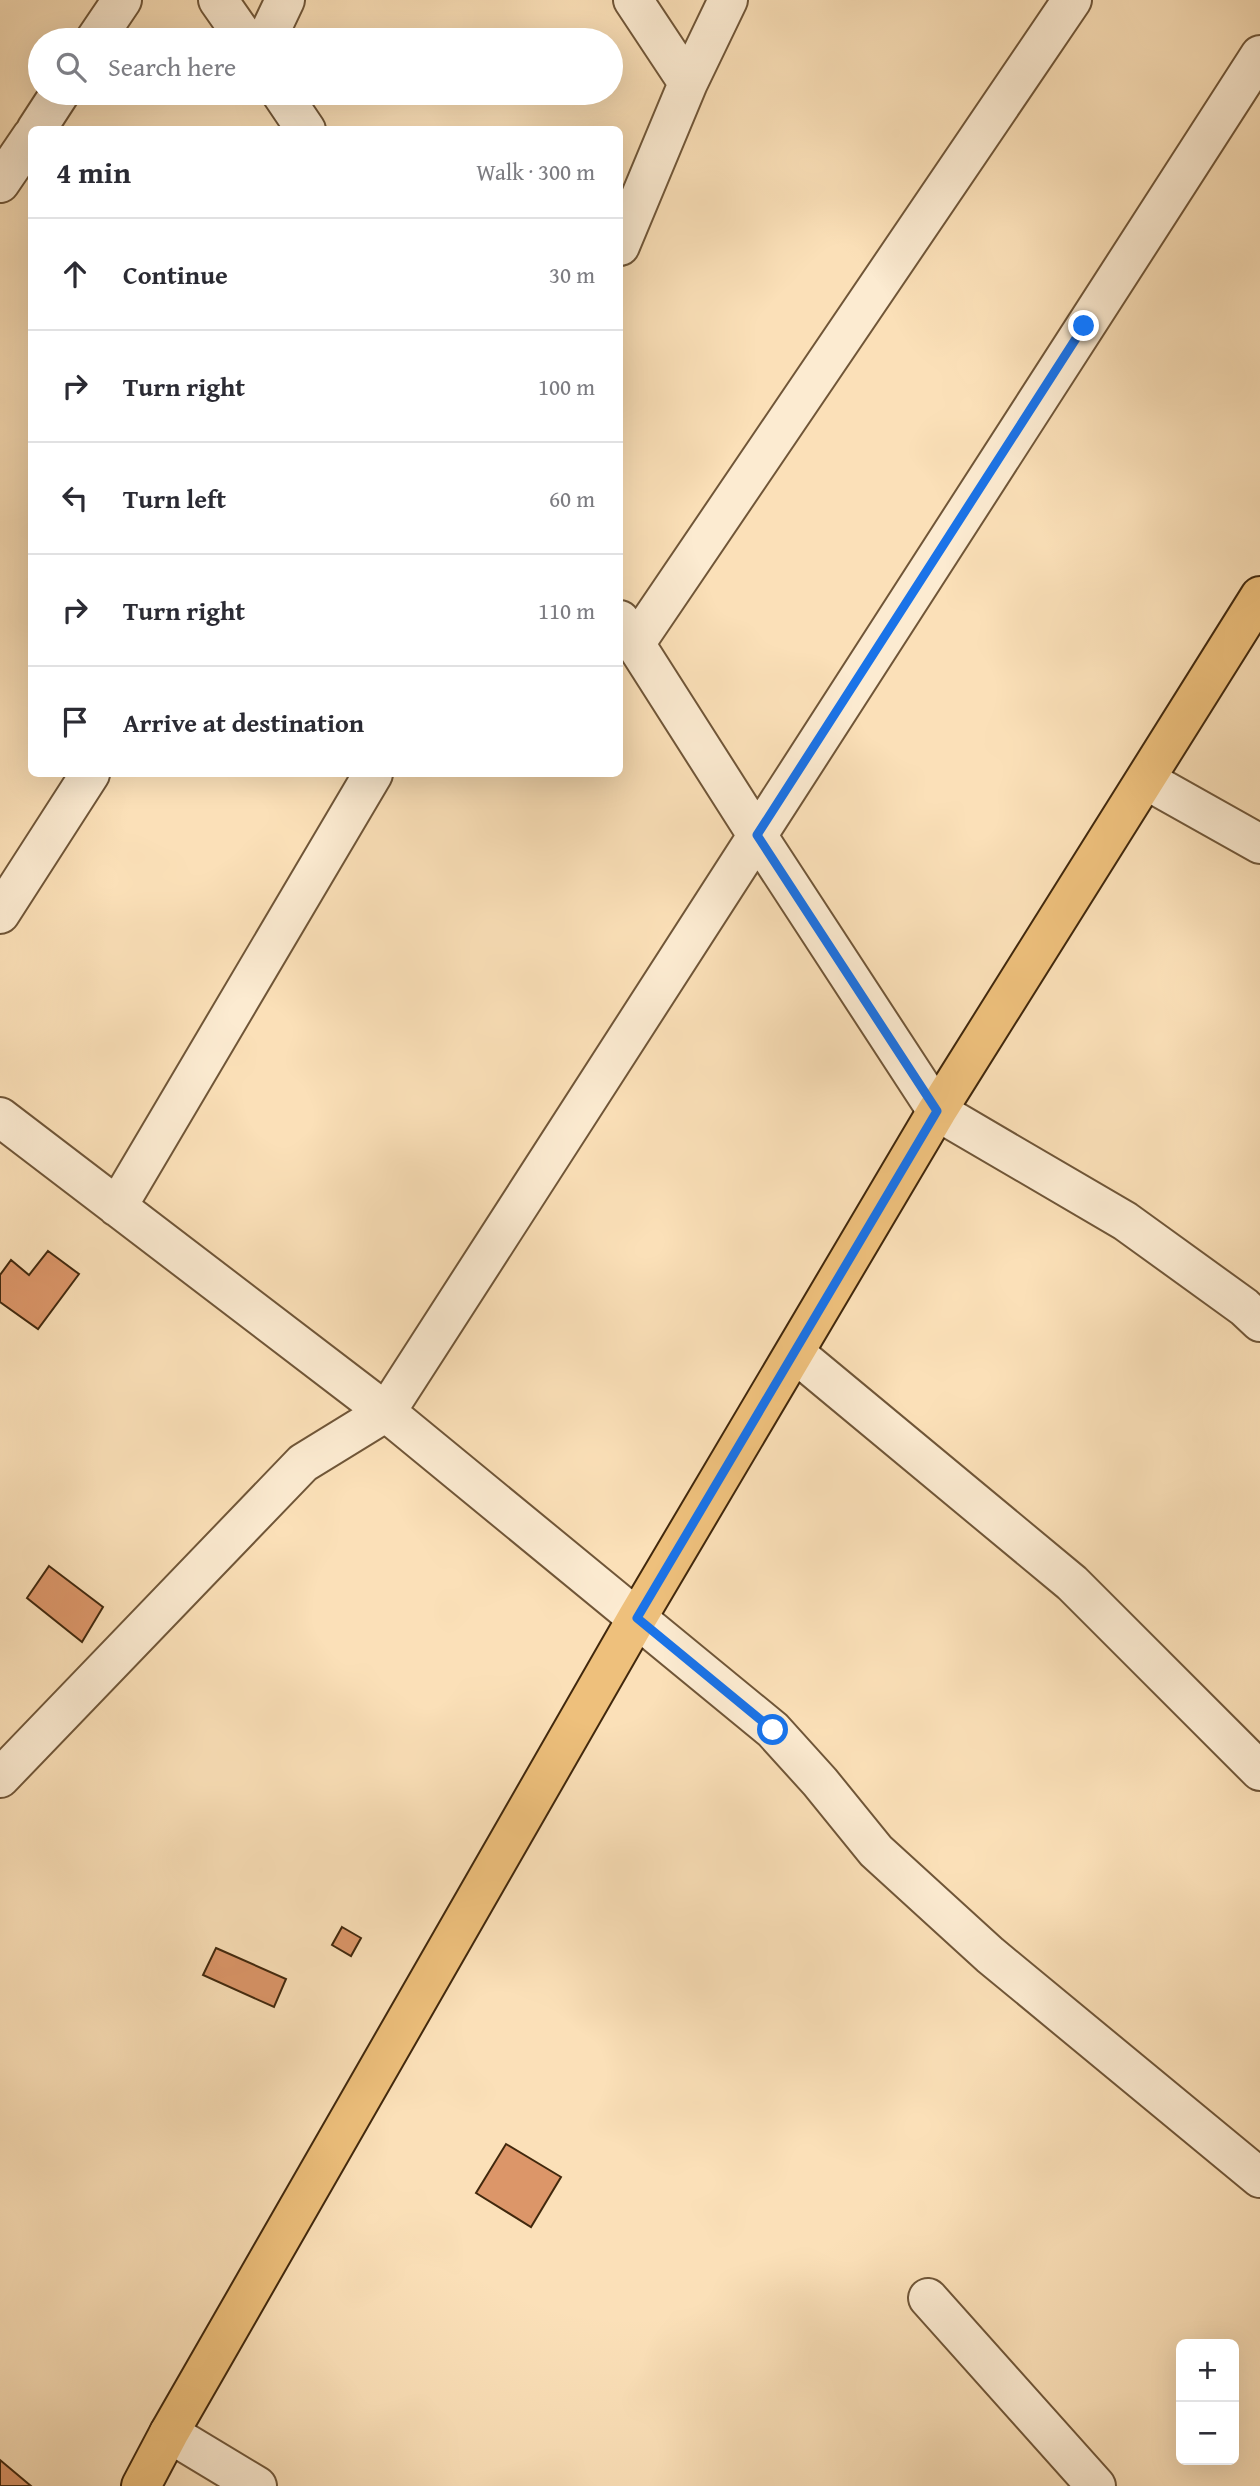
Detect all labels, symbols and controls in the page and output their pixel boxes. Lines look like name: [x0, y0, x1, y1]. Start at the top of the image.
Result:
search box: [28, 28, 623, 105]
text: Search here: [108, 47, 236, 86]
icon: search: [52, 48, 90, 86]
text: 4 min: [56, 150, 131, 194]
text: Walk · 300 m: [476, 155, 595, 188]
icon: ahead: [56, 255, 94, 293]
text: Continue: [123, 255, 228, 294]
text: 30 m: [549, 258, 595, 291]
route end: [1068, 310, 1099, 341]
icon: right: [56, 367, 94, 405]
text: Turn right: [123, 367, 245, 406]
text: 100 m: [538, 370, 595, 403]
icon: left: [56, 479, 94, 517]
text: Turn left: [123, 479, 226, 518]
text: 60 m: [549, 482, 595, 515]
icon: right: [56, 591, 94, 629]
text: Turn right: [123, 591, 245, 630]
text: 110 m: [538, 594, 595, 627]
icon: arrive: [56, 703, 94, 741]
text: Arrive at destination: [123, 703, 364, 742]
route start: [757, 1714, 788, 1745]
map controls: [1176, 2339, 1239, 2465]
button: +: [1176, 2339, 1239, 2402]
button: −: [1176, 2402, 1239, 2465]

